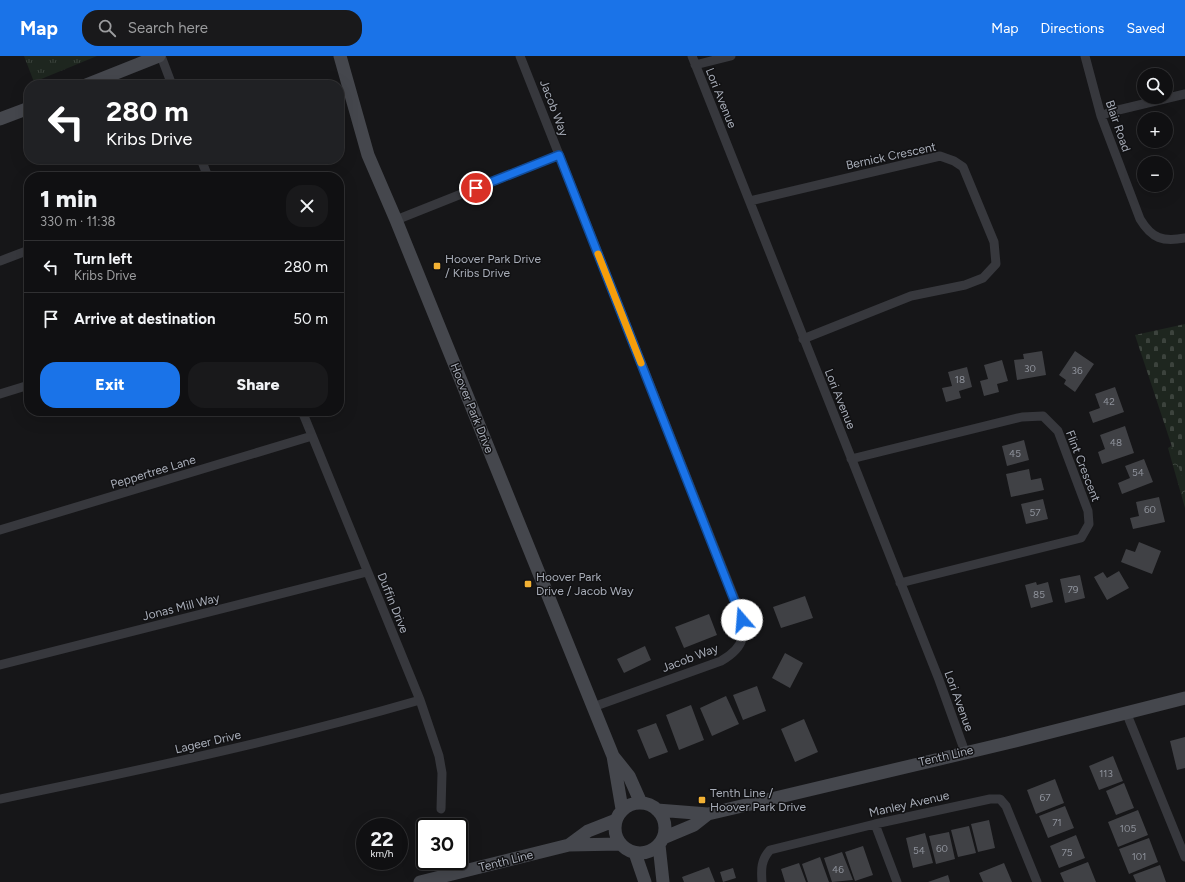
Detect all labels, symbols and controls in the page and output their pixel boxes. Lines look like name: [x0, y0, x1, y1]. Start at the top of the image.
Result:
search box: [82, 10, 362, 46]
text: Map: [20, 17, 58, 40]
icon: search: [96, 17, 118, 39]
text: Search here: [128, 19, 208, 37]
text: Map: [991, 20, 1019, 37]
text: Directions: [1041, 20, 1104, 37]
text: Saved: [1126, 20, 1165, 37]
street label: Lori Avenue: [703, 66, 740, 131]
map controls: [1137, 68, 1173, 192]
button: search: [1137, 68, 1173, 104]
street label: Jacob Way: [537, 78, 571, 139]
text: 280 m: [106, 94, 189, 128]
icon: left: [40, 96, 92, 148]
street label: Blair Road: [1103, 98, 1133, 154]
button: +: [1137, 112, 1173, 148]
text: Kribs Drive: [106, 128, 192, 150]
street label: Bernick Crescent: [845, 140, 938, 172]
button: −: [1137, 156, 1173, 192]
pin: [459, 171, 493, 205]
icon: arrive: [465, 177, 487, 199]
text: 1 min: [40, 184, 97, 213]
button: close: [286, 185, 328, 227]
text: 330 m · 11:38: [40, 214, 116, 229]
text: Turn left: [74, 250, 132, 268]
place label: Hoover Park Drive / Kribs Drive: [445, 252, 541, 280]
icon: left: [40, 256, 62, 278]
text: 280 m: [284, 258, 328, 276]
marker: Hoover Park Drive / Kribs Drive: [432, 261, 442, 271]
text: Kribs Drive: [74, 268, 136, 283]
icon: arrive: [40, 308, 62, 330]
text: Arrive at destination: [74, 310, 215, 328]
text: 50 m: [293, 310, 328, 328]
street label: Hoover Park Drive: [448, 361, 497, 456]
button: Exit: [40, 362, 180, 408]
button: Share: [188, 362, 328, 408]
house number: 30: [1024, 362, 1036, 375]
house number: 36: [1071, 364, 1083, 377]
street label: Lori Avenue: [822, 367, 859, 432]
house number: 18: [955, 373, 965, 386]
house number: 42: [1103, 395, 1115, 408]
street label: Flint Crescent: [1063, 428, 1103, 504]
house number: 48: [1110, 436, 1122, 449]
house number: 45: [1009, 447, 1021, 460]
street label: Peppertree Lane: [109, 452, 198, 492]
house number: 54: [1132, 466, 1144, 479]
house number: 60: [1144, 503, 1156, 516]
house number: 57: [1029, 506, 1041, 519]
place label: Hoover Park Drive / Jacob Way: [536, 570, 634, 598]
street label: Duffin Drive: [375, 571, 412, 636]
marker: Hoover Park Drive / Jacob Way: [523, 579, 533, 589]
house number: 79: [1067, 583, 1079, 596]
house number: 85: [1033, 588, 1045, 601]
street label: Jonas Mill Way: [141, 590, 222, 623]
position arrow: [721, 599, 763, 641]
street label: Jacob Way: [660, 641, 721, 675]
street label: Lori Avenue: [942, 669, 977, 734]
street label: Lageer Drive: [174, 728, 243, 756]
street label: Tenth Line: [917, 743, 975, 769]
house number: 113: [1099, 767, 1113, 780]
place label: Tenth Line / Hoover Park Drive: [710, 786, 806, 814]
street label: Manley Avenue: [868, 788, 951, 820]
house number: 67: [1039, 791, 1051, 804]
marker: Tenth Line / Hoover Park Drive: [697, 795, 707, 805]
house number: 71: [1052, 816, 1062, 829]
speed limit sign: 30: [416, 818, 468, 870]
house number: 105: [1120, 822, 1136, 835]
text: 22: [370, 827, 394, 851]
house number: 60: [936, 842, 948, 855]
house number: 54: [913, 844, 925, 857]
house number: 75: [1061, 846, 1073, 859]
text: km/h: [371, 847, 393, 860]
street label: Tenth Line: [477, 847, 535, 875]
house number: 101: [1132, 850, 1146, 863]
house number: 46: [832, 863, 844, 876]

